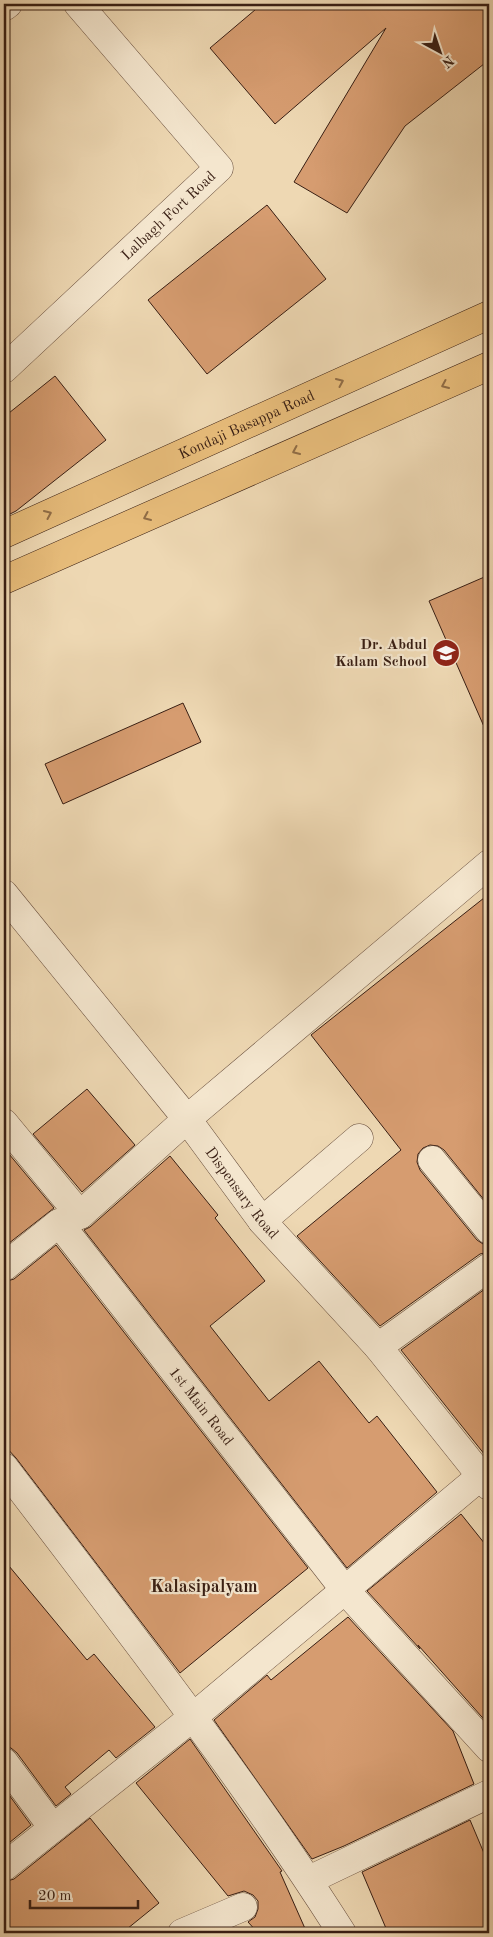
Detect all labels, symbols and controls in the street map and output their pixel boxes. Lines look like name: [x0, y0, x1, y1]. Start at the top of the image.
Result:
north arrow: [416, 28, 466, 78]
text: N: [439, 52, 456, 70]
street label: Lalbagh Fort Road: [119, 169, 219, 264]
one-way arrow: [335, 378, 344, 389]
one-way arrow: [441, 379, 450, 390]
street label: Kondaji Basappa Road: [177, 389, 318, 463]
one-way arrow: [292, 444, 301, 455]
one-way arrow: [43, 509, 52, 520]
one-way arrow: [143, 510, 152, 521]
place label: Dr. Abdul Kalam School: [335, 638, 427, 670]
school or university icon: Dr. Abdul Kalam School: [431, 638, 461, 668]
street label: Dispensary Road: [201, 1145, 281, 1242]
street label: 1st Main Road: [165, 1365, 235, 1449]
district label: Kalasipalyam: [150, 1578, 258, 1596]
scale bar: [30, 1877, 138, 1909]
text: 20 m: [38, 1889, 72, 1904]

